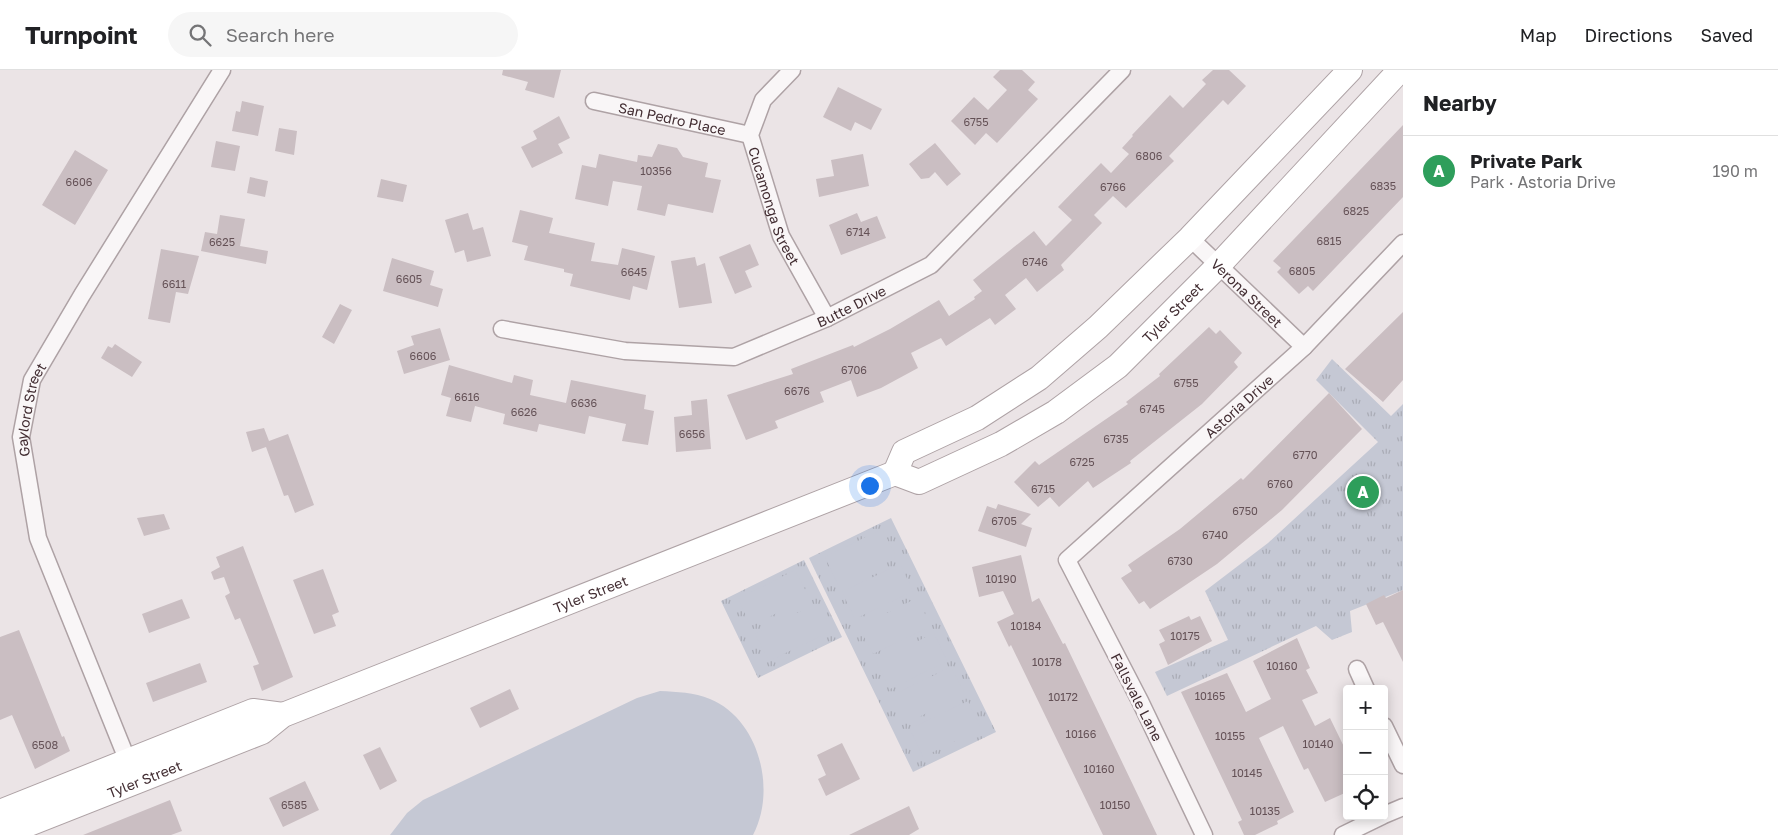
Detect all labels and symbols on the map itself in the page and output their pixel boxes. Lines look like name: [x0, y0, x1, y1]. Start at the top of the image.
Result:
street label: San Pedro Place: [617, 98, 727, 138]
house number: 6755: [963, 115, 989, 128]
street label: Cucamonga Street: [746, 145, 804, 268]
house number: 6806: [1136, 149, 1163, 162]
house number: 10356: [640, 164, 672, 177]
house number: 6606: [66, 175, 93, 188]
house number: 6835: [1370, 179, 1396, 192]
house number: 6766: [1100, 180, 1126, 193]
house number: 6825: [1343, 204, 1369, 217]
house number: 6714: [846, 225, 871, 238]
house number: 6815: [1316, 234, 1342, 247]
house number: 6625: [209, 235, 235, 248]
house number: 6746: [1022, 255, 1048, 268]
street label: Verona Street: [1208, 255, 1286, 331]
house number: 6805: [1289, 264, 1315, 277]
house number: 6645: [621, 265, 647, 278]
house number: 6605: [396, 272, 422, 285]
house number: 6611: [162, 277, 186, 290]
street label: Tyler Street: [1138, 278, 1206, 346]
street label: Butte Drive: [814, 281, 888, 330]
house number: 6606: [410, 349, 437, 362]
street label: Gaylord Street: [12, 359, 49, 458]
house number: 6706: [841, 363, 867, 376]
street label: Astoria Drive: [1201, 371, 1276, 441]
house number: 6755: [1173, 376, 1199, 389]
house number: 6676: [784, 384, 810, 397]
house number: 6616: [454, 390, 480, 403]
house number: 6636: [571, 396, 598, 409]
house number: 6745: [1139, 402, 1165, 415]
house number: 6626: [511, 405, 538, 418]
house number: 6656: [679, 427, 706, 440]
house number: 6735: [1103, 432, 1129, 445]
house number: 6770: [1292, 448, 1318, 461]
house number: 6725: [1069, 455, 1095, 468]
your location: [857, 473, 883, 499]
pin: A: [1347, 473, 1379, 511]
house number: 6760: [1267, 477, 1293, 490]
house number: 6715: [1031, 482, 1055, 495]
house number: 6750: [1232, 504, 1258, 517]
house number: 6705: [991, 514, 1017, 527]
house number: 6740: [1202, 528, 1228, 541]
house number: 6730: [1167, 554, 1193, 567]
street label: Tyler Street: [551, 571, 630, 616]
house number: 10190: [986, 572, 1017, 585]
house number: 10184: [1011, 619, 1042, 632]
house number: 10175: [1170, 629, 1200, 642]
street label: Fallsvale Lane: [1108, 650, 1166, 744]
house number: 10178: [1032, 655, 1062, 668]
house number: 10160: [1267, 659, 1298, 672]
house number: 10165: [1195, 689, 1225, 702]
house number: 10172: [1048, 690, 1078, 703]
house number: 10166: [1066, 727, 1097, 740]
house number: 10155: [1215, 729, 1245, 742]
house number: 10140: [1302, 737, 1334, 750]
house number: 6508: [32, 738, 59, 751]
street label: Tyler Street: [105, 756, 184, 801]
house number: 10160: [1084, 762, 1115, 775]
house number: 10145: [1232, 766, 1262, 779]
house number: 6585: [281, 798, 307, 811]
house number: 10150: [1100, 798, 1131, 811]
house number: 10135: [1250, 804, 1280, 817]

